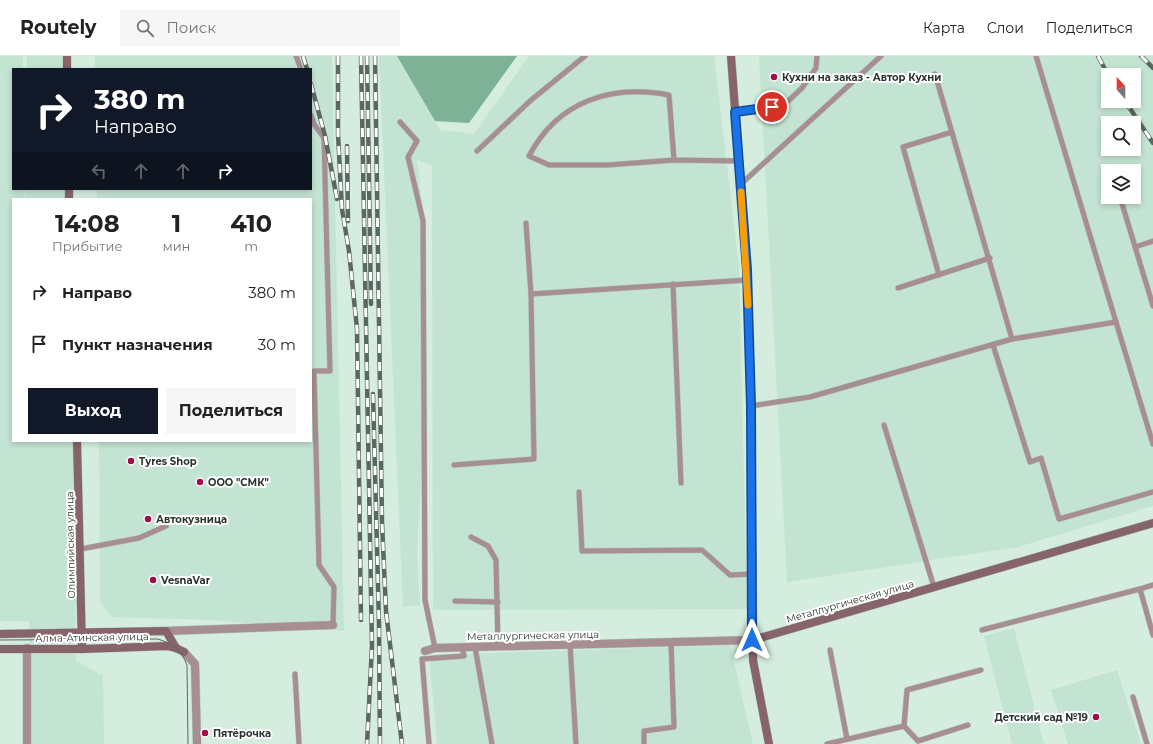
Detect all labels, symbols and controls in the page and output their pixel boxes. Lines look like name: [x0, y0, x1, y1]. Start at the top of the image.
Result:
search box: [120, 10, 400, 46]
text: Routely: [20, 16, 96, 39]
icon: search: [134, 17, 156, 39]
text: Поиск: [166, 18, 216, 37]
text: Карта: [923, 19, 965, 37]
text: Слои: [987, 19, 1024, 37]
text: Поделиться: [1046, 19, 1133, 37]
north arrow: [1101, 68, 1141, 108]
map controls: [1101, 68, 1141, 204]
place label: Кухни на заказ - Автор Кухни: [782, 71, 941, 84]
marker: Кухни на заказ - Автор Кухни: [769, 72, 779, 82]
text: 380 m: [94, 82, 185, 116]
icon: right: [28, 84, 80, 136]
pin: [755, 90, 789, 124]
icon: arrive: [761, 96, 783, 118]
text: Направо: [94, 116, 177, 138]
button: search: [1101, 116, 1141, 156]
icon: left: [88, 160, 110, 182]
icon: ahead: [130, 160, 152, 182]
icon: ahead: [172, 160, 194, 182]
icon: right: [214, 160, 236, 182]
button: layers: [1101, 164, 1141, 204]
text: 14:08: [55, 209, 119, 238]
text: 1: [172, 209, 181, 238]
text: 410: [230, 209, 272, 238]
text: Прибытие: [52, 238, 122, 254]
text: мин: [162, 238, 190, 254]
text: m: [244, 238, 258, 254]
icon: right: [28, 281, 50, 303]
text: Направо: [62, 283, 132, 302]
text: 380 m: [248, 283, 296, 302]
icon: arrive: [28, 333, 50, 355]
text: Пункт назначения: [62, 335, 213, 354]
text: 30 m: [258, 335, 296, 354]
button: Выход: [28, 388, 158, 434]
button: Поделиться: [166, 388, 296, 434]
place label: Tyres Shop: [139, 455, 197, 468]
marker: Tyres Shop: [126, 456, 136, 466]
place label: ООО "СМК": [208, 476, 269, 489]
marker: ООО "СМК": [195, 477, 205, 487]
street label: Олимпийская улица: [63, 491, 78, 599]
place label: Автокузница: [156, 513, 227, 526]
marker: Автокузница: [143, 514, 153, 524]
place label: VesnaVar: [160, 574, 211, 587]
marker: VesnaVar: [148, 575, 158, 585]
street label: Металлургическая улица: [785, 577, 915, 626]
position arrow: [731, 619, 773, 661]
street label: Металлургическая улица: [467, 628, 599, 643]
street label: Алма-Атинская улица: [35, 630, 149, 645]
place label: Детский сад №19: [995, 711, 1088, 724]
marker: Детский сад №19: [1091, 712, 1101, 722]
place label: Пятёрочка: [213, 727, 271, 740]
marker: Пятёрочка: [200, 728, 210, 738]

